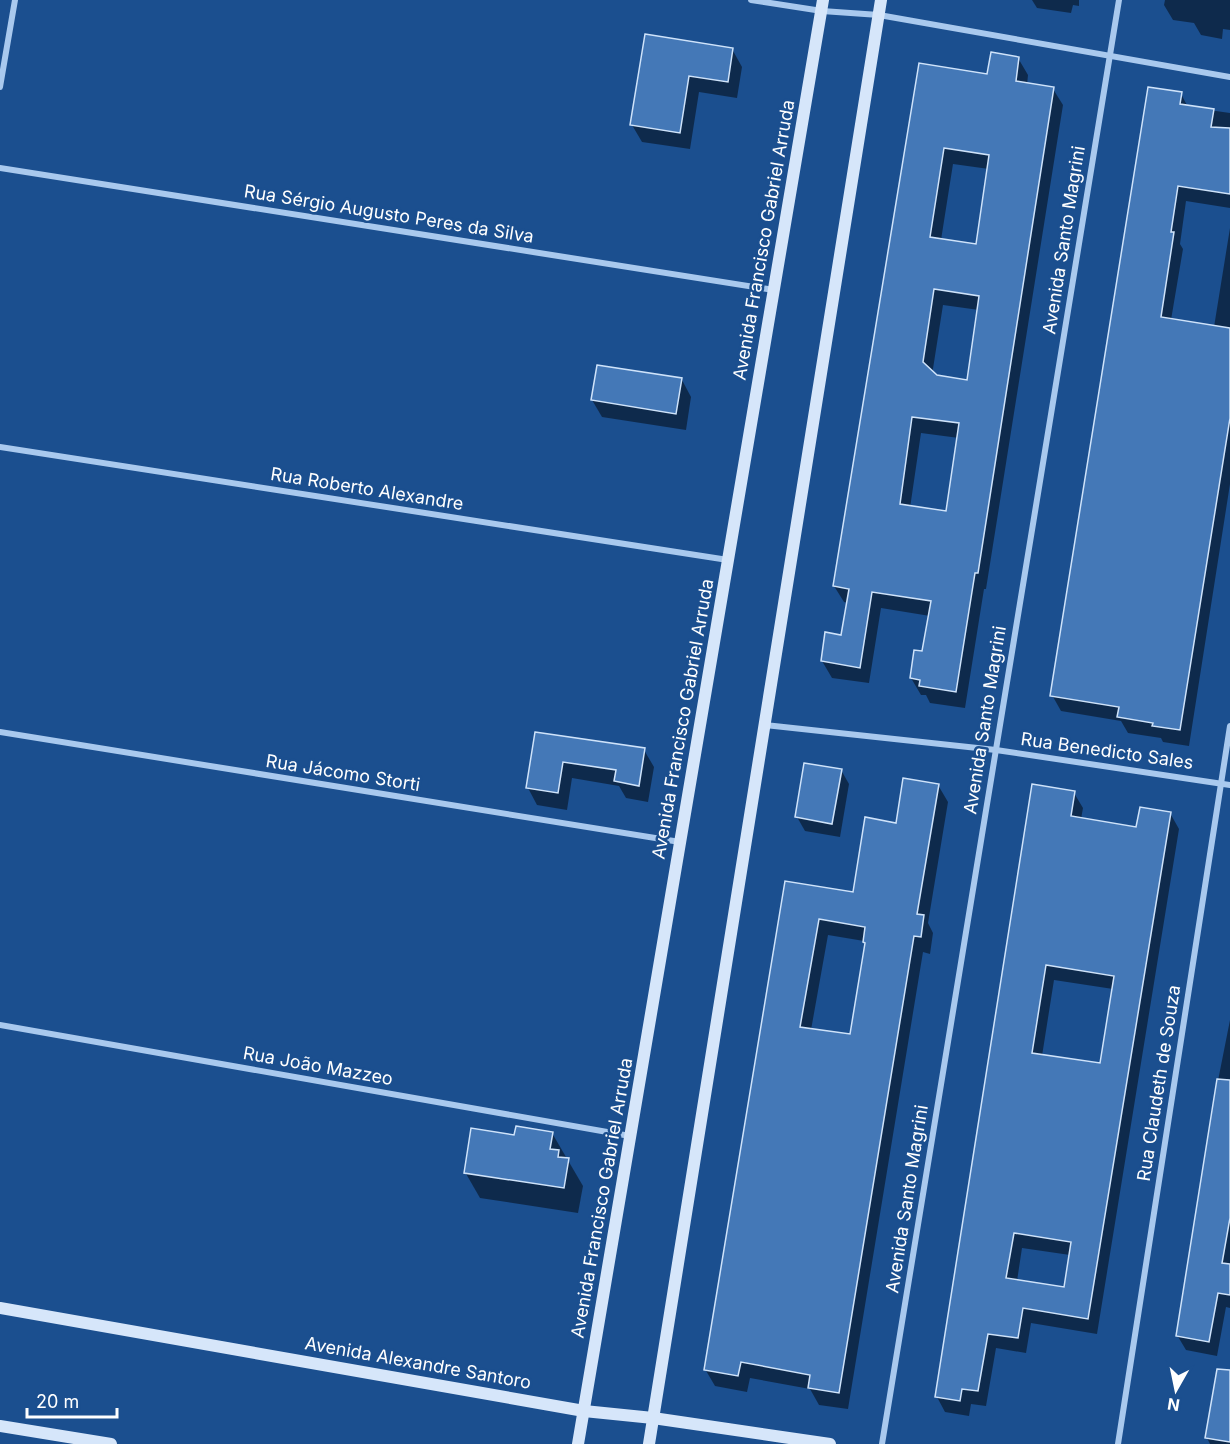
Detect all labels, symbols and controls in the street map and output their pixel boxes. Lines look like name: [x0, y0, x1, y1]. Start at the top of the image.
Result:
street label: Avenida Francisco Gabriel Arruda: [728, 98, 799, 382]
street label: Avenida Santo Magrini: [1038, 144, 1089, 336]
street label: Rua Sérgio Augusto Peres da Silva: [243, 180, 535, 247]
street label: Rua Roberto Alexandre: [269, 463, 465, 514]
street label: Avenida Francisco Gabriel Arruda: [647, 577, 718, 861]
street label: Avenida Santo Magrini: [959, 624, 1010, 816]
street label: Rua Benedicto Sales: [1019, 728, 1195, 773]
street label: Rua Jácomo Storti: [264, 750, 422, 795]
street label: Rua Claudeth de Souza: [1133, 983, 1184, 1183]
street label: Rua João Mazzeo: [241, 1042, 395, 1089]
street label: Avenida Francisco Gabriel Arruda: [566, 1056, 637, 1340]
street label: Avenida Santo Magrini: [881, 1103, 932, 1295]
street label: Avenida Alexandre Santoro: [303, 1332, 533, 1393]
north arrow: [1146, 1360, 1206, 1420]
scale bar: [27, 1381, 117, 1419]
text: 20 m: [36, 1391, 79, 1412]
text: N: [1166, 1394, 1181, 1416]

